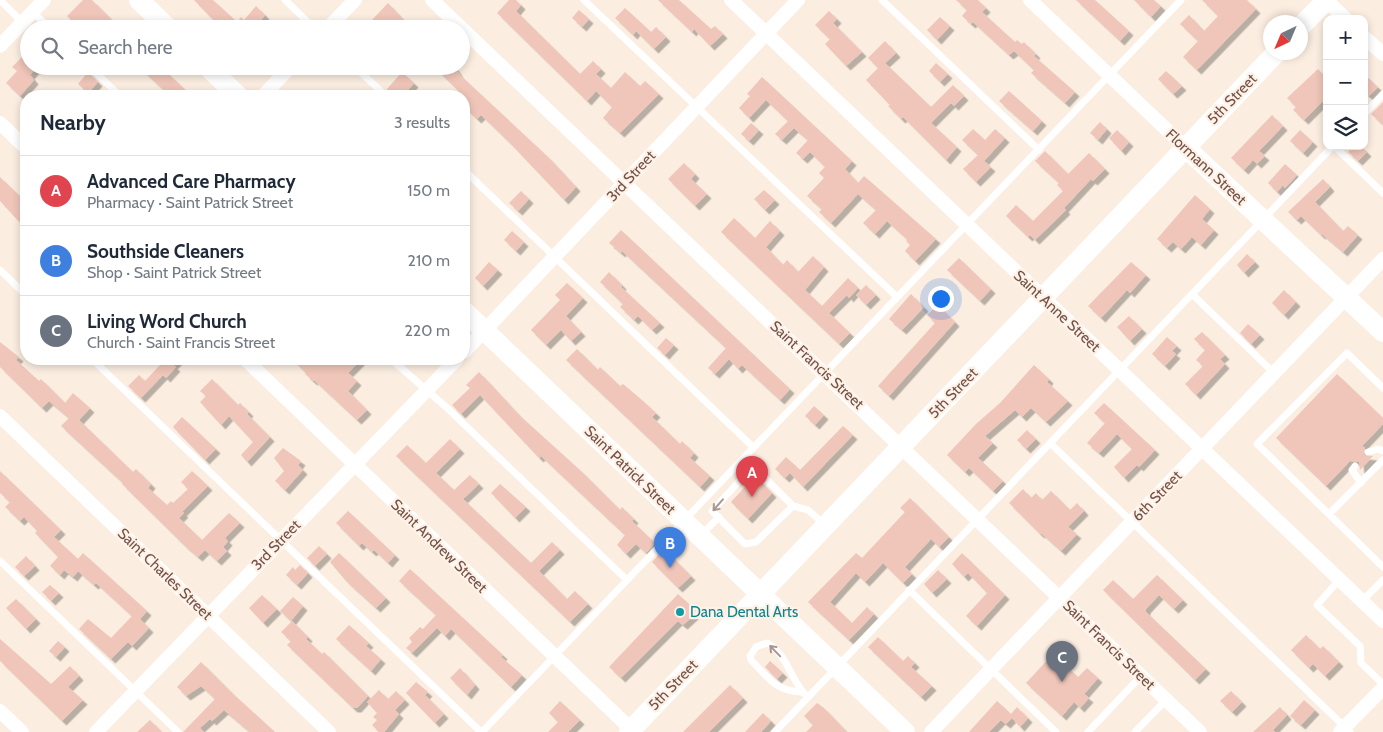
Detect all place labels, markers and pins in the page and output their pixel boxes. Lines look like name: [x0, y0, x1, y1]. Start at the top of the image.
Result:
pin: A: [736, 456, 768, 497]
pin: B: [654, 527, 686, 568]
place label: Dana Dental Arts: [690, 603, 798, 621]
marker: Dana Dental Arts: [674, 606, 686, 618]
pin: C: [1046, 641, 1078, 682]

